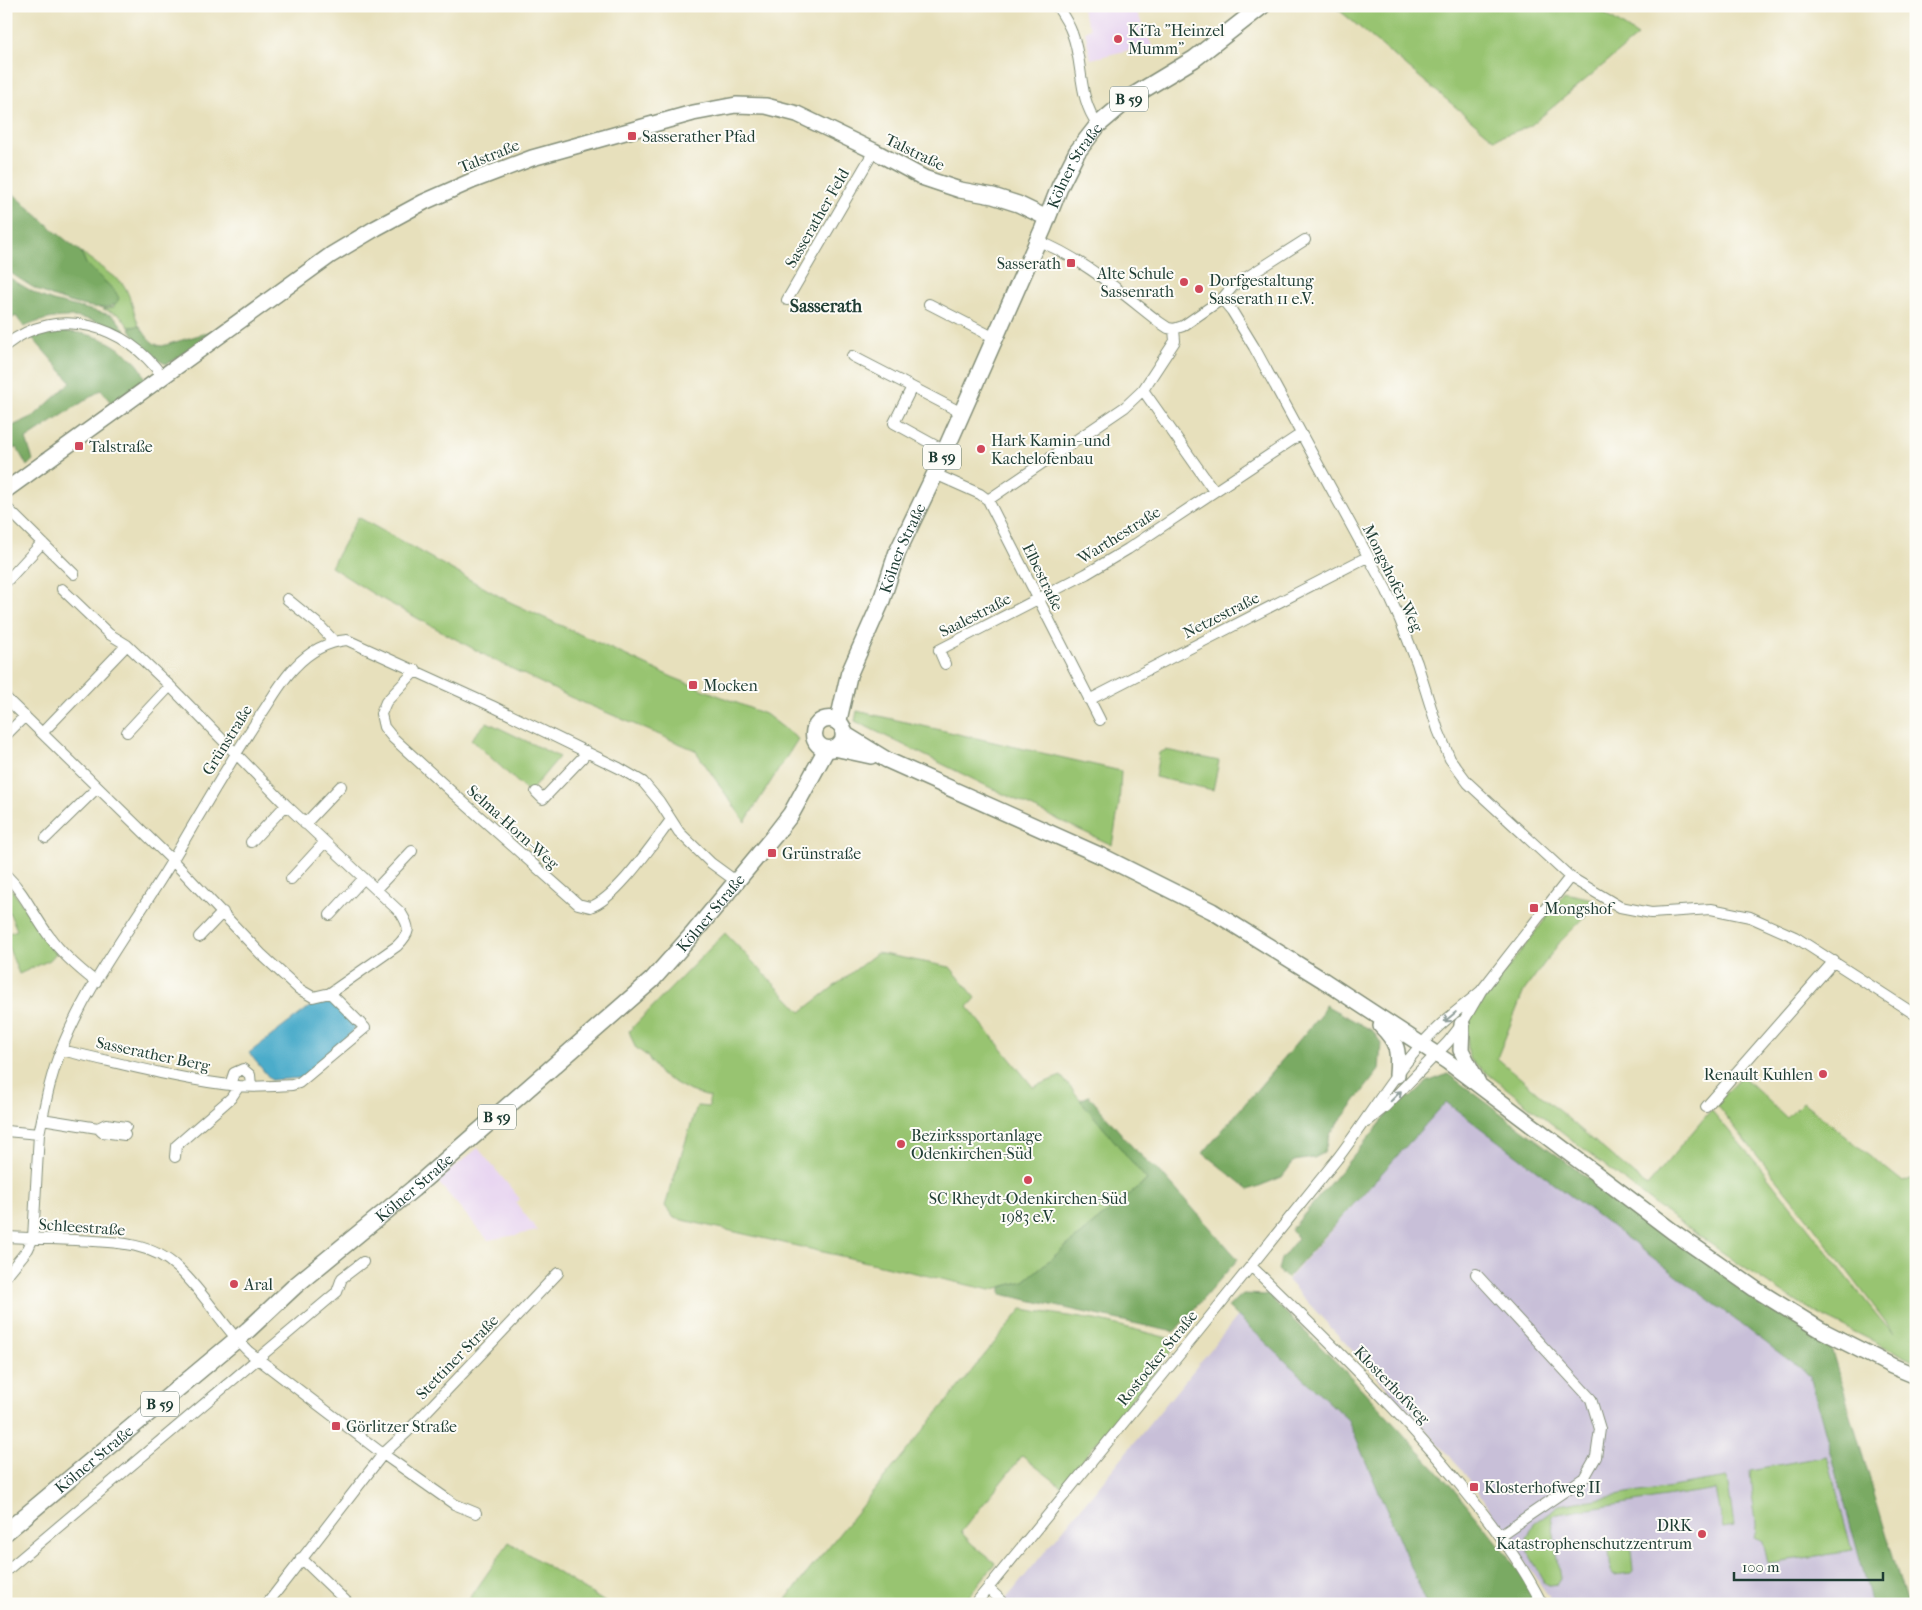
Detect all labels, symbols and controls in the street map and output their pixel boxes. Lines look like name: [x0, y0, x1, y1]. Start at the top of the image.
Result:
place label: KiTa "Heinzel Mumm": [1128, 21, 1225, 58]
marker: KiTa "Heinzel Mumm": [1112, 33, 1124, 45]
road number: B 59: [1110, 86, 1148, 112]
street label: Kölner Straße: [1043, 119, 1106, 211]
place label: Sasserather Pfad: [642, 127, 756, 146]
street label: Talstraße: [882, 129, 948, 175]
marker: Sasserather Pfad: [626, 130, 638, 142]
street label: Talstraße: [456, 135, 522, 177]
street label: Sasserather Feld: [781, 165, 853, 271]
place label: Sasserath: [997, 254, 1061, 273]
marker: Sasserath: [1065, 257, 1077, 269]
place label: Alte Schule Sassenrath: [1096, 264, 1174, 301]
place label: Dorfgestaltung Sasserath 11 e.V.: [1209, 271, 1314, 308]
marker: Alte Schule Sassenrath: [1178, 276, 1190, 288]
marker: Dorfgestaltung Sasserath 11 e.V.: [1193, 283, 1205, 295]
district label: Sasserath: [790, 296, 863, 317]
place label: Hark Kamin- und Kachelofenbau: [991, 431, 1111, 468]
place label: Talstraße: [89, 437, 153, 456]
marker: Talstraße: [73, 440, 85, 452]
marker: Hark Kamin- und Kachelofenbau: [975, 443, 987, 455]
road number: B 59: [923, 444, 961, 470]
street label: Kölner Straße: [875, 500, 929, 596]
street label: Warthestraße: [1073, 502, 1164, 568]
street label: Mongshofer Weg: [1359, 521, 1427, 635]
street label: Elbestraße: [1018, 540, 1068, 614]
street label: Netzestraße: [1180, 588, 1262, 642]
street label: Saalestraße: [936, 589, 1014, 641]
place label: Mocken: [703, 676, 758, 695]
marker: Mocken: [687, 679, 699, 691]
street label: Grünstraße: [198, 701, 256, 779]
street label: Selma-Horn-Weg: [463, 781, 563, 874]
place label: Grünstraße: [782, 844, 861, 863]
marker: Grünstraße: [766, 847, 778, 859]
street label: Kölner Straße: [672, 870, 748, 956]
place label: Mongshof: [1544, 899, 1616, 918]
marker: Mongshof: [1528, 902, 1540, 914]
one-way arrow: [1444, 1011, 1457, 1023]
street label: Sasserather Berg: [94, 1033, 212, 1075]
place label: Renault Kuhlen: [1704, 1065, 1814, 1084]
marker: Renault Kuhlen: [1817, 1068, 1829, 1080]
one-way arrow: [1390, 1090, 1403, 1102]
road number: B 59: [478, 1104, 516, 1130]
place label: Bezirkssportanlage Odenkirchen-Süd: [911, 1126, 1042, 1163]
marker: Bezirkssportanlage Odenkirchen-Süd: [895, 1138, 907, 1150]
street label: Kölner Straße: [371, 1149, 457, 1226]
marker: SC Rheydt-Odenkirchen-Süd 1983 e.V.: [1022, 1174, 1034, 1186]
place label: SC Rheydt-Odenkirchen-Süd 1983 e.V.: [929, 1189, 1128, 1226]
street label: Schleestraße: [38, 1214, 126, 1240]
place label: Aral: [243, 1275, 274, 1294]
marker: Aral: [228, 1278, 240, 1290]
street label: Rostocker Straße: [1113, 1306, 1201, 1410]
street label: Stettiner Straße: [412, 1311, 502, 1403]
street label: Klosterhofweg: [1350, 1342, 1434, 1428]
road number: B 59: [141, 1392, 179, 1416]
place label: Görlitzer Straße: [346, 1417, 457, 1436]
marker: Görlitzer Straße: [330, 1420, 342, 1432]
street label: Kölner Straße: [51, 1421, 137, 1497]
place label: Klosterhofweg II: [1484, 1478, 1601, 1497]
marker: Klosterhofweg II: [1468, 1481, 1480, 1493]
place label: DRK Katastrophenschutzzentrum: [1496, 1516, 1693, 1553]
marker: DRK Katastrophenschutzzentrum: [1696, 1528, 1708, 1540]
scale bar: [1734, 1550, 1883, 1582]
text: 100 m: [1742, 1558, 1780, 1576]

